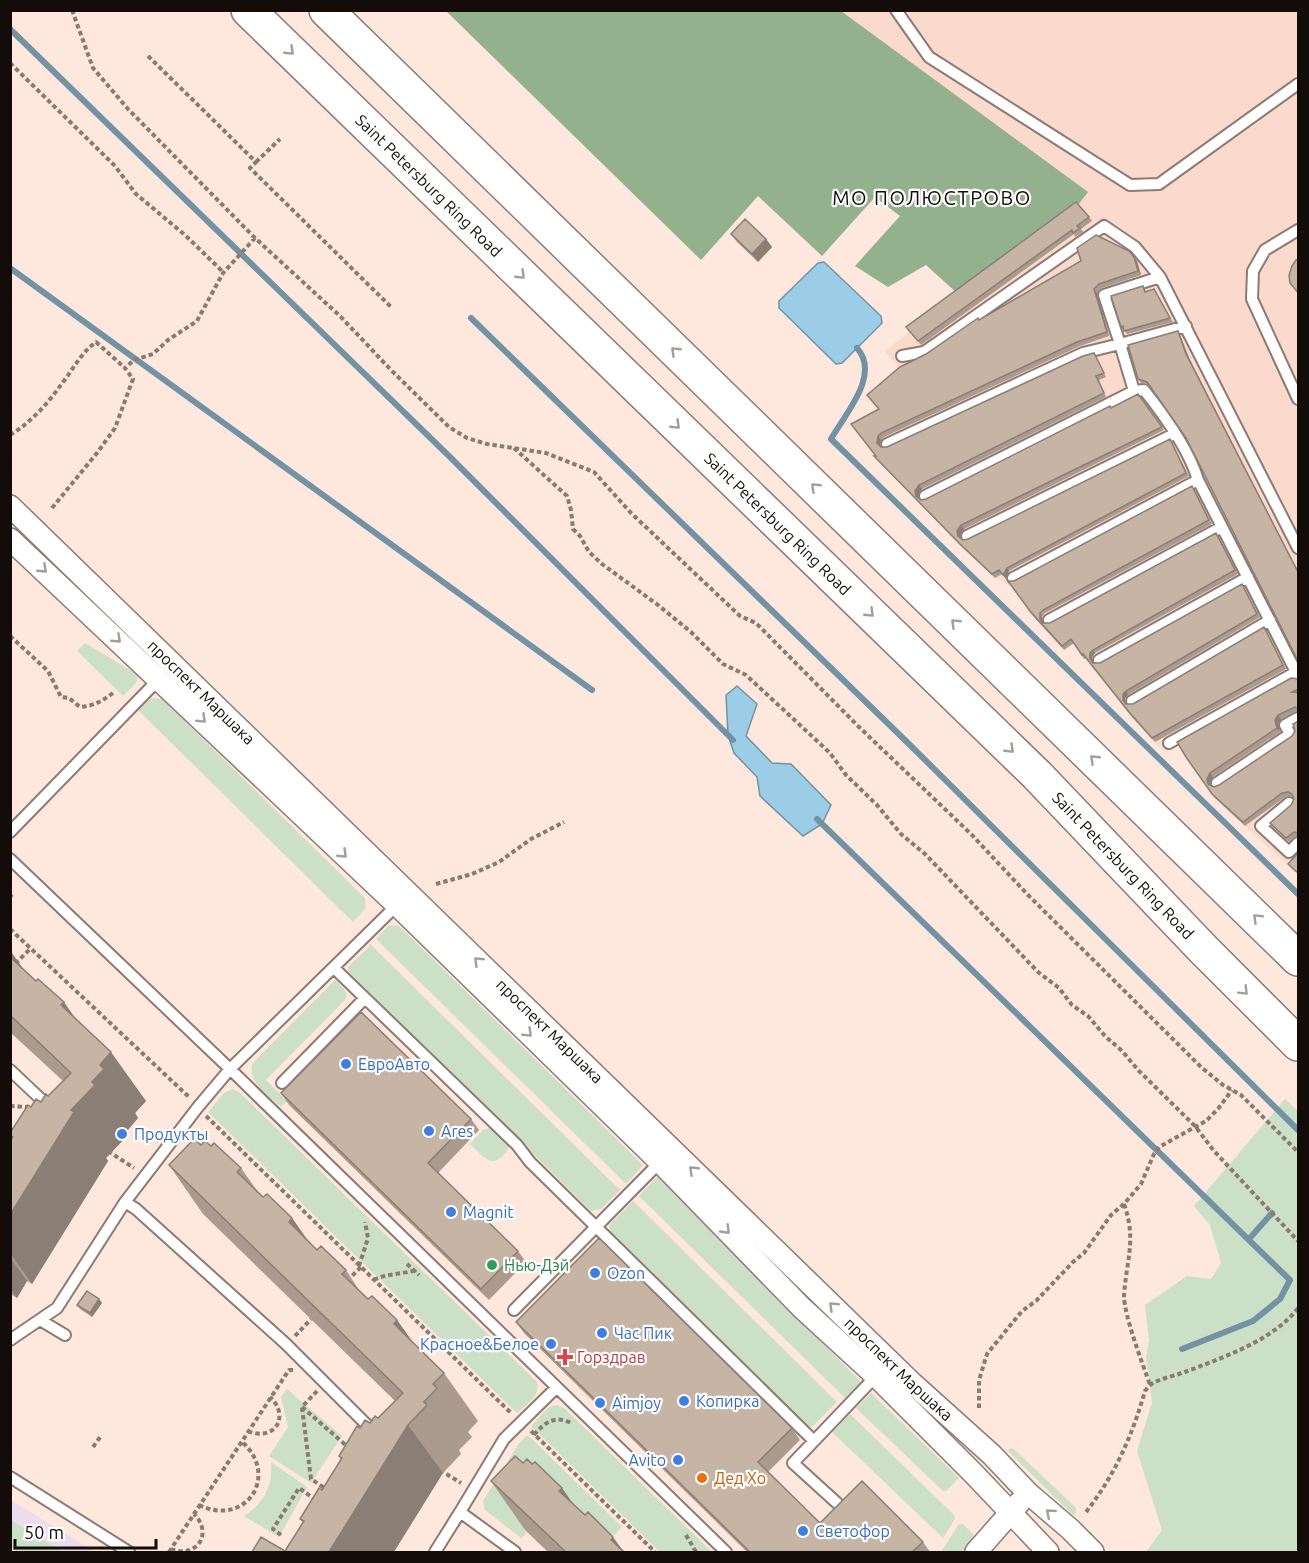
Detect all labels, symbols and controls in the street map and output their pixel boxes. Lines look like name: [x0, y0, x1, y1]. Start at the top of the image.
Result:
one-way arrow: [283, 44, 294, 55]
street label: Saint Petersburg Ring Road: [352, 111, 506, 260]
district label: МО ПОЛЮСТРОВО: [832, 186, 1032, 209]
one-way arrow: [513, 267, 524, 278]
one-way arrow: [672, 347, 682, 358]
one-way arrow: [669, 418, 679, 429]
street label: Saint Petersburg Ring Road: [701, 449, 855, 598]
one-way arrow: [812, 483, 822, 494]
one-way arrow: [35, 562, 46, 573]
one-way arrow: [864, 606, 874, 617]
one-way arrow: [951, 619, 961, 630]
one-way arrow: [110, 632, 121, 643]
street label: проспект Маршака: [144, 636, 258, 748]
one-way arrow: [195, 712, 205, 723]
one-way arrow: [1003, 741, 1014, 752]
one-way arrow: [1091, 756, 1102, 767]
street label: Saint Petersburg Ring Road: [1049, 788, 1198, 943]
one-way arrow: [336, 846, 347, 857]
one-way arrow: [1253, 915, 1264, 926]
one-way arrow: [474, 957, 484, 968]
street label: проспект Маршака: [493, 975, 607, 1087]
one-way arrow: [1237, 983, 1248, 994]
one-way arrow: [521, 1026, 532, 1037]
place label: ЕвроАвто: [358, 1055, 430, 1073]
marker: ЕвроАвто: [339, 1057, 353, 1071]
place label: Ares: [441, 1122, 473, 1140]
marker: Ares: [422, 1124, 436, 1138]
place label: Продукты: [134, 1125, 209, 1143]
marker: Продукты: [115, 1127, 129, 1141]
one-way arrow: [689, 1166, 699, 1177]
place label: Magnit: [463, 1203, 514, 1221]
marker: Magnit: [444, 1205, 458, 1219]
one-way arrow: [718, 1223, 729, 1234]
place label: Нью-Дэй: [504, 1256, 569, 1274]
marker: Нью-Дэй: [485, 1258, 499, 1272]
place label: Ozon: [607, 1264, 645, 1282]
marker: Ozon: [588, 1266, 602, 1280]
one-way arrow: [829, 1302, 839, 1313]
street label: проспект Маршака: [841, 1314, 957, 1424]
place label: Час Пик: [614, 1324, 672, 1342]
marker: Час Пик: [595, 1326, 609, 1340]
place label: Красное&Белое: [420, 1335, 539, 1353]
marker: Красное&Белое: [544, 1337, 558, 1351]
place label: Горздрав: [577, 1348, 646, 1366]
marker: Горздрав: [558, 1350, 572, 1364]
place label: Копирка: [696, 1392, 759, 1410]
place label: Aimjoy: [612, 1394, 661, 1412]
marker: Копирка: [677, 1394, 691, 1408]
marker: Aimjoy: [593, 1396, 607, 1410]
place label: Avito: [628, 1451, 666, 1469]
marker: Avito: [671, 1453, 685, 1467]
place label: Дед Хо: [714, 1469, 766, 1487]
marker: Дед Хо: [695, 1471, 709, 1485]
one-way arrow: [1046, 1509, 1057, 1520]
scale bar: [15, 1512, 156, 1550]
text: 50 m: [24, 1522, 64, 1542]
place label: Светофор: [815, 1522, 890, 1540]
marker: Светофор: [796, 1524, 810, 1538]

